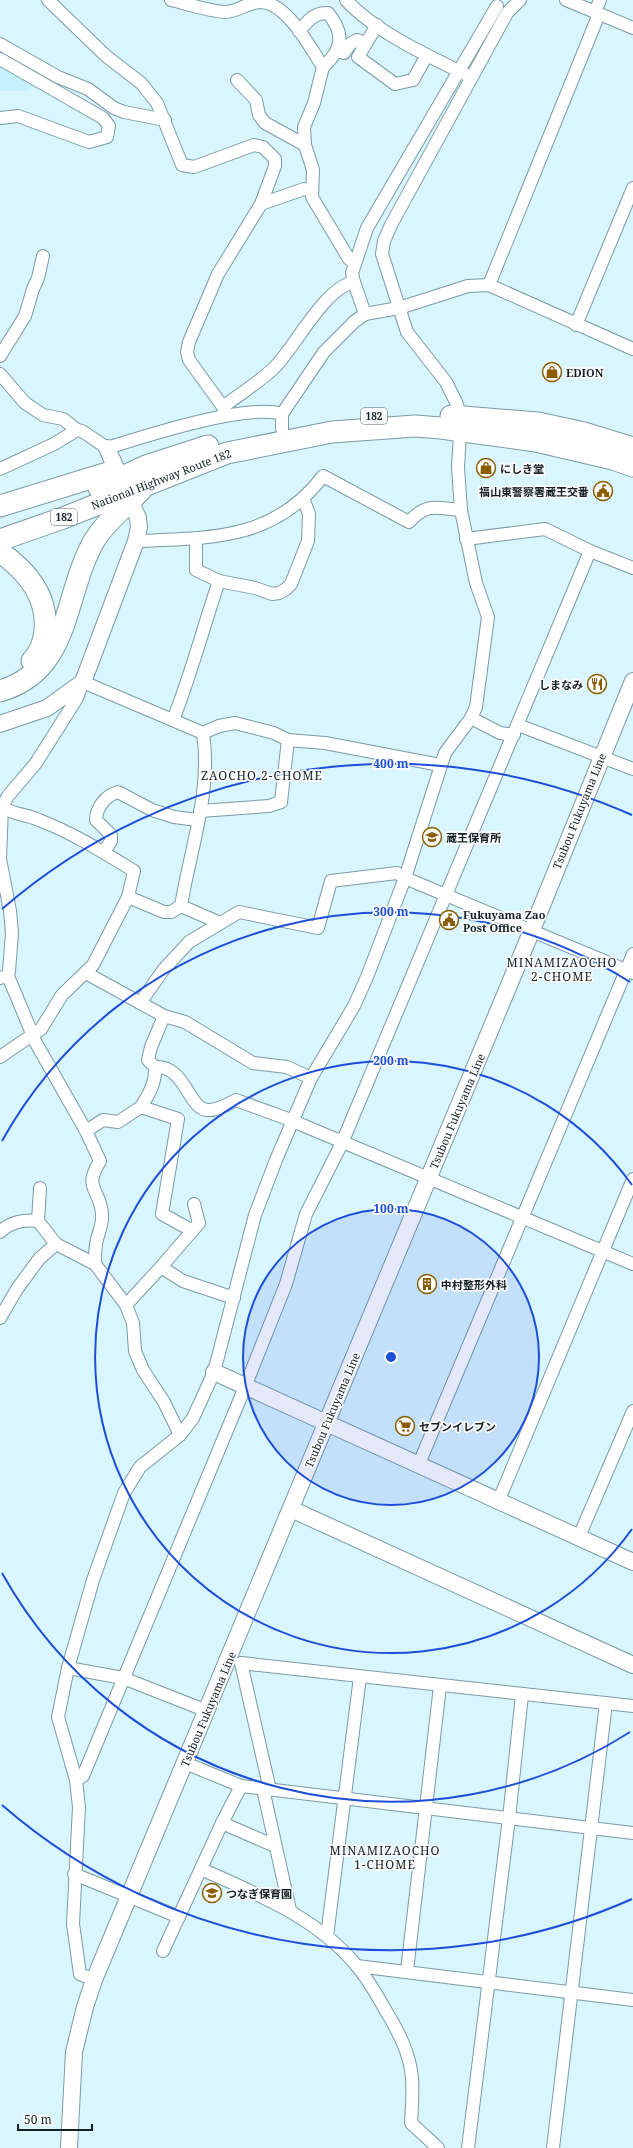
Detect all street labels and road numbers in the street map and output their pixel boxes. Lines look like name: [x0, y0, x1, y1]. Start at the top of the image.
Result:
road number: 182: [361, 408, 387, 424]
street label: National Highway Route 182: [89, 445, 233, 513]
road number: 182: [51, 509, 77, 525]
street label: Tsubou Fukuyama Line: [549, 751, 609, 871]
street label: Tsubou Fukuyama Line: [426, 1051, 488, 1171]
street label: Tsubou Fukuyama Line: [301, 1350, 363, 1470]
street label: Tsubou Fukuyama Line: [177, 1649, 239, 1769]

